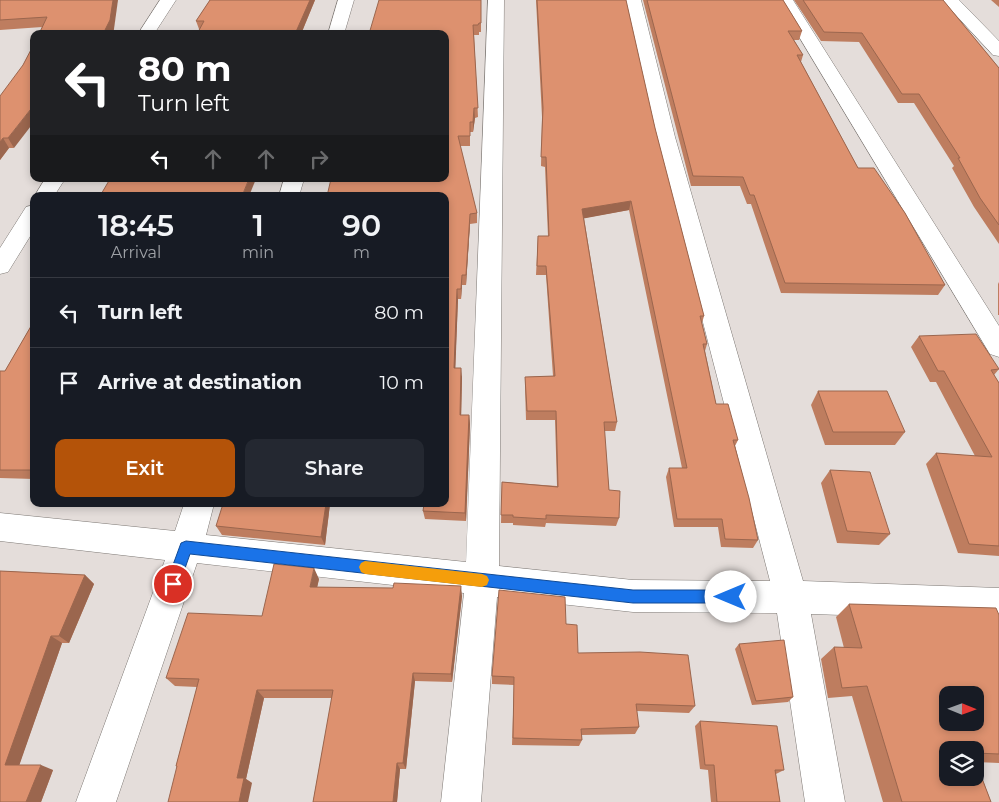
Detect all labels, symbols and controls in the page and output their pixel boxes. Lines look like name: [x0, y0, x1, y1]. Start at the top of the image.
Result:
text: 80 m: [138, 47, 232, 90]
icon: left: [55, 50, 120, 115]
text: Turn left: [138, 90, 230, 117]
icon: left: [146, 145, 174, 173]
icon: ahead: [199, 145, 227, 173]
icon: ahead: [252, 145, 280, 173]
icon: right: [305, 145, 333, 173]
text: 18:45: [98, 207, 174, 244]
text: 1: [252, 207, 264, 244]
text: 90: [342, 207, 381, 244]
text: Arrival: [111, 243, 161, 262]
text: min: [242, 243, 274, 262]
text: m: [353, 243, 370, 262]
icon: left: [55, 299, 83, 327]
text: Turn left: [98, 301, 183, 324]
text: 80 m: [374, 301, 424, 324]
icon: arrive: [55, 369, 83, 397]
text: Arrive at destination: [98, 371, 302, 394]
text: 10 m: [379, 371, 424, 394]
button: Exit: [55, 439, 235, 497]
button: Share: [245, 439, 424, 497]
pin: [152, 563, 194, 605]
icon: arrive: [159, 570, 187, 598]
position arrow: [704, 570, 756, 622]
north arrow: [939, 686, 984, 731]
map controls: [939, 686, 984, 786]
button: layers: [939, 741, 984, 786]

